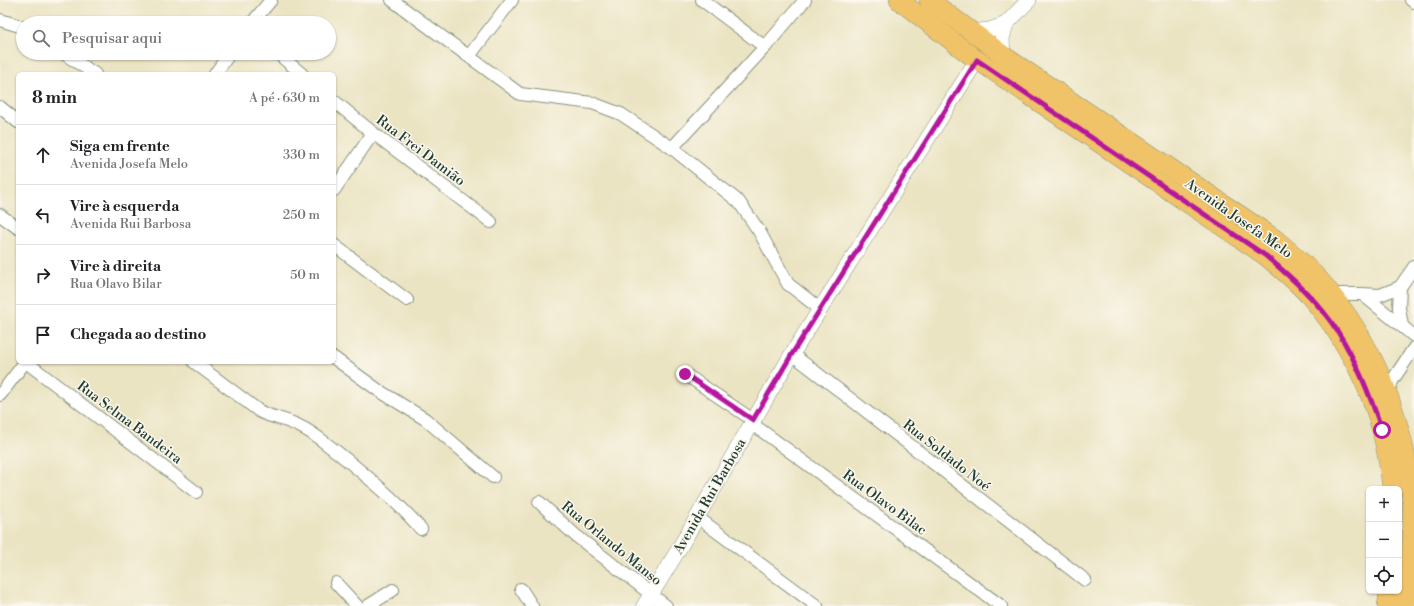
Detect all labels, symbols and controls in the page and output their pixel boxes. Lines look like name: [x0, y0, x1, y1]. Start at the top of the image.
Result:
search box: [16, 16, 336, 60]
icon: search: [30, 27, 52, 49]
text: Pesquisar aqui: [62, 29, 162, 48]
text: 8 min: [32, 87, 77, 109]
text: A pé · 630 m: [249, 90, 320, 106]
street label: Rua Frei Damião: [372, 111, 469, 190]
text: Siga em frente: [70, 137, 170, 156]
icon: ahead: [32, 144, 54, 166]
text: 330 m: [283, 147, 320, 163]
text: Avenida Josefa Melo: [70, 156, 188, 172]
street label: Avenida Josefa Melo: [1180, 174, 1296, 263]
text: Vire à esquerda: [70, 197, 179, 216]
icon: left: [32, 204, 54, 226]
text: 250 m: [283, 207, 320, 223]
text: Avenida Rui Barbosa: [70, 216, 191, 232]
text: Vire à direita: [70, 257, 161, 276]
icon: right: [32, 264, 54, 286]
text: 50 m: [290, 267, 320, 283]
text: Rua Olavo Bilar: [70, 276, 162, 292]
icon: arrive: [32, 324, 54, 346]
text: Chegada ao destino: [70, 325, 206, 344]
route end: [676, 365, 694, 383]
street label: Rua Selma Bandeira: [73, 377, 186, 469]
street label: Rua Soldado Noé: [899, 416, 994, 496]
route start: [1373, 421, 1391, 439]
street label: Avenida Rui Barbosa: [669, 435, 751, 558]
street label: Rua Olavo Bilac: [839, 466, 930, 539]
map controls: [1366, 486, 1402, 594]
button: +: [1366, 486, 1402, 522]
street label: Rua Orlando Manso: [557, 498, 665, 590]
button: −: [1366, 522, 1402, 558]
button: locate: [1366, 558, 1402, 594]

